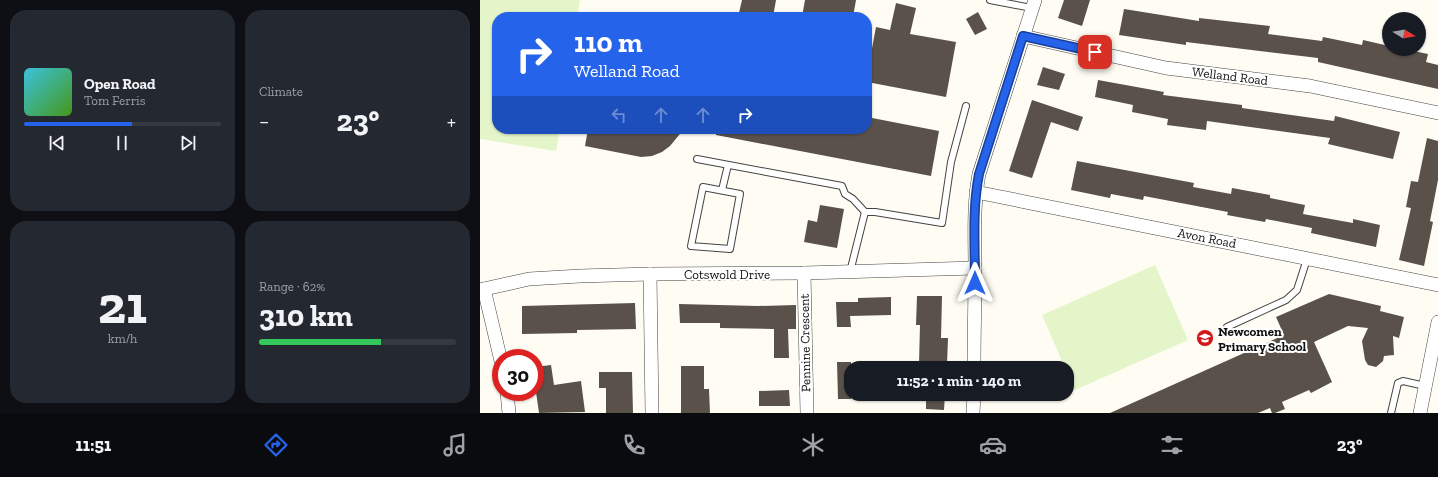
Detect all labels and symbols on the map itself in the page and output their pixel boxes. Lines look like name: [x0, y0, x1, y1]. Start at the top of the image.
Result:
north arrow: [1382, 12, 1426, 56]
pin: [1078, 35, 1112, 69]
street label: Welland Road: [1191, 64, 1269, 88]
street label: Avon Road: [1176, 225, 1238, 251]
position arrow: [954, 262, 996, 304]
street label: Cotswold Drive: [684, 267, 770, 282]
street label: Pennine Crescent: [797, 294, 813, 392]
place label: Newcomen Primary School: [1218, 324, 1307, 354]
school or university icon: Newcomen Primary School: [1195, 328, 1215, 348]
speed limit sign: 30: [492, 349, 544, 401]

